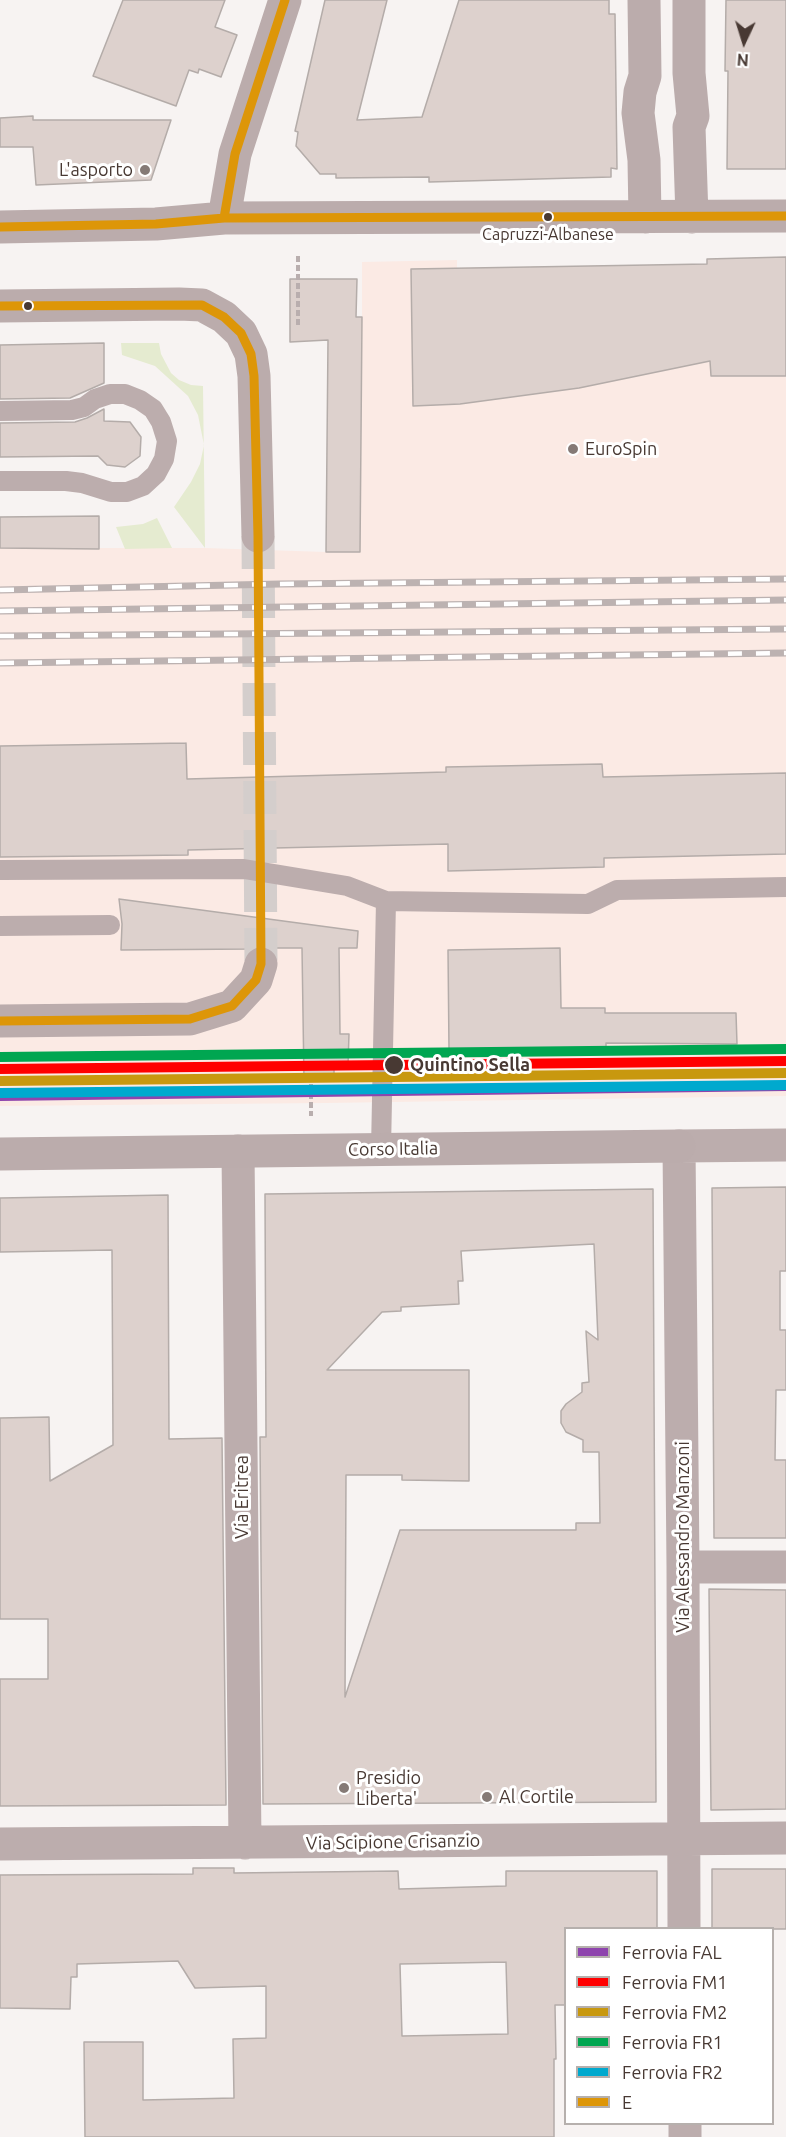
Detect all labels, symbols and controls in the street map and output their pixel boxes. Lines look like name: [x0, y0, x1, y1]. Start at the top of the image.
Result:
north arrow: [714, 12, 774, 72]
text: N: [736, 51, 749, 69]
place label: L'asporto: [59, 159, 133, 181]
marker: L'asporto: [138, 163, 152, 177]
marker: Capruzzi-Albanese: [542, 211, 554, 223]
place label: Capruzzi-Albanese: [482, 225, 614, 245]
unlabelled marker: [22, 300, 34, 312]
place label: EuroSpin: [585, 438, 657, 460]
marker: EuroSpin: [566, 442, 580, 456]
marker: Quintino Sella: [383, 1054, 405, 1076]
place label: Quintino Sella: [410, 1054, 530, 1076]
street label: Corso Italia: [348, 1137, 438, 1161]
street label: Via Alessandro Manzoni: [672, 1441, 694, 1633]
street label: Via Eritrea: [231, 1455, 253, 1539]
place label: Presidio Liberta': [356, 1767, 421, 1810]
marker: Presidio Liberta': [337, 1781, 351, 1795]
place label: Al Cortile: [499, 1786, 574, 1808]
marker: Al Cortile: [480, 1790, 494, 1804]
street label: Via Scipione Crisanzio: [306, 1830, 480, 1854]
legend: [564, 1927, 774, 2125]
text: Ferrovia FAL: [622, 1942, 722, 1962]
text: Ferrovia FM1: [622, 1972, 727, 1992]
text: Ferrovia FM2: [622, 2002, 727, 2022]
text: Ferrovia FR1: [622, 2032, 723, 2052]
text: Ferrovia FR2: [622, 2062, 723, 2082]
text: E: [622, 2092, 632, 2112]

